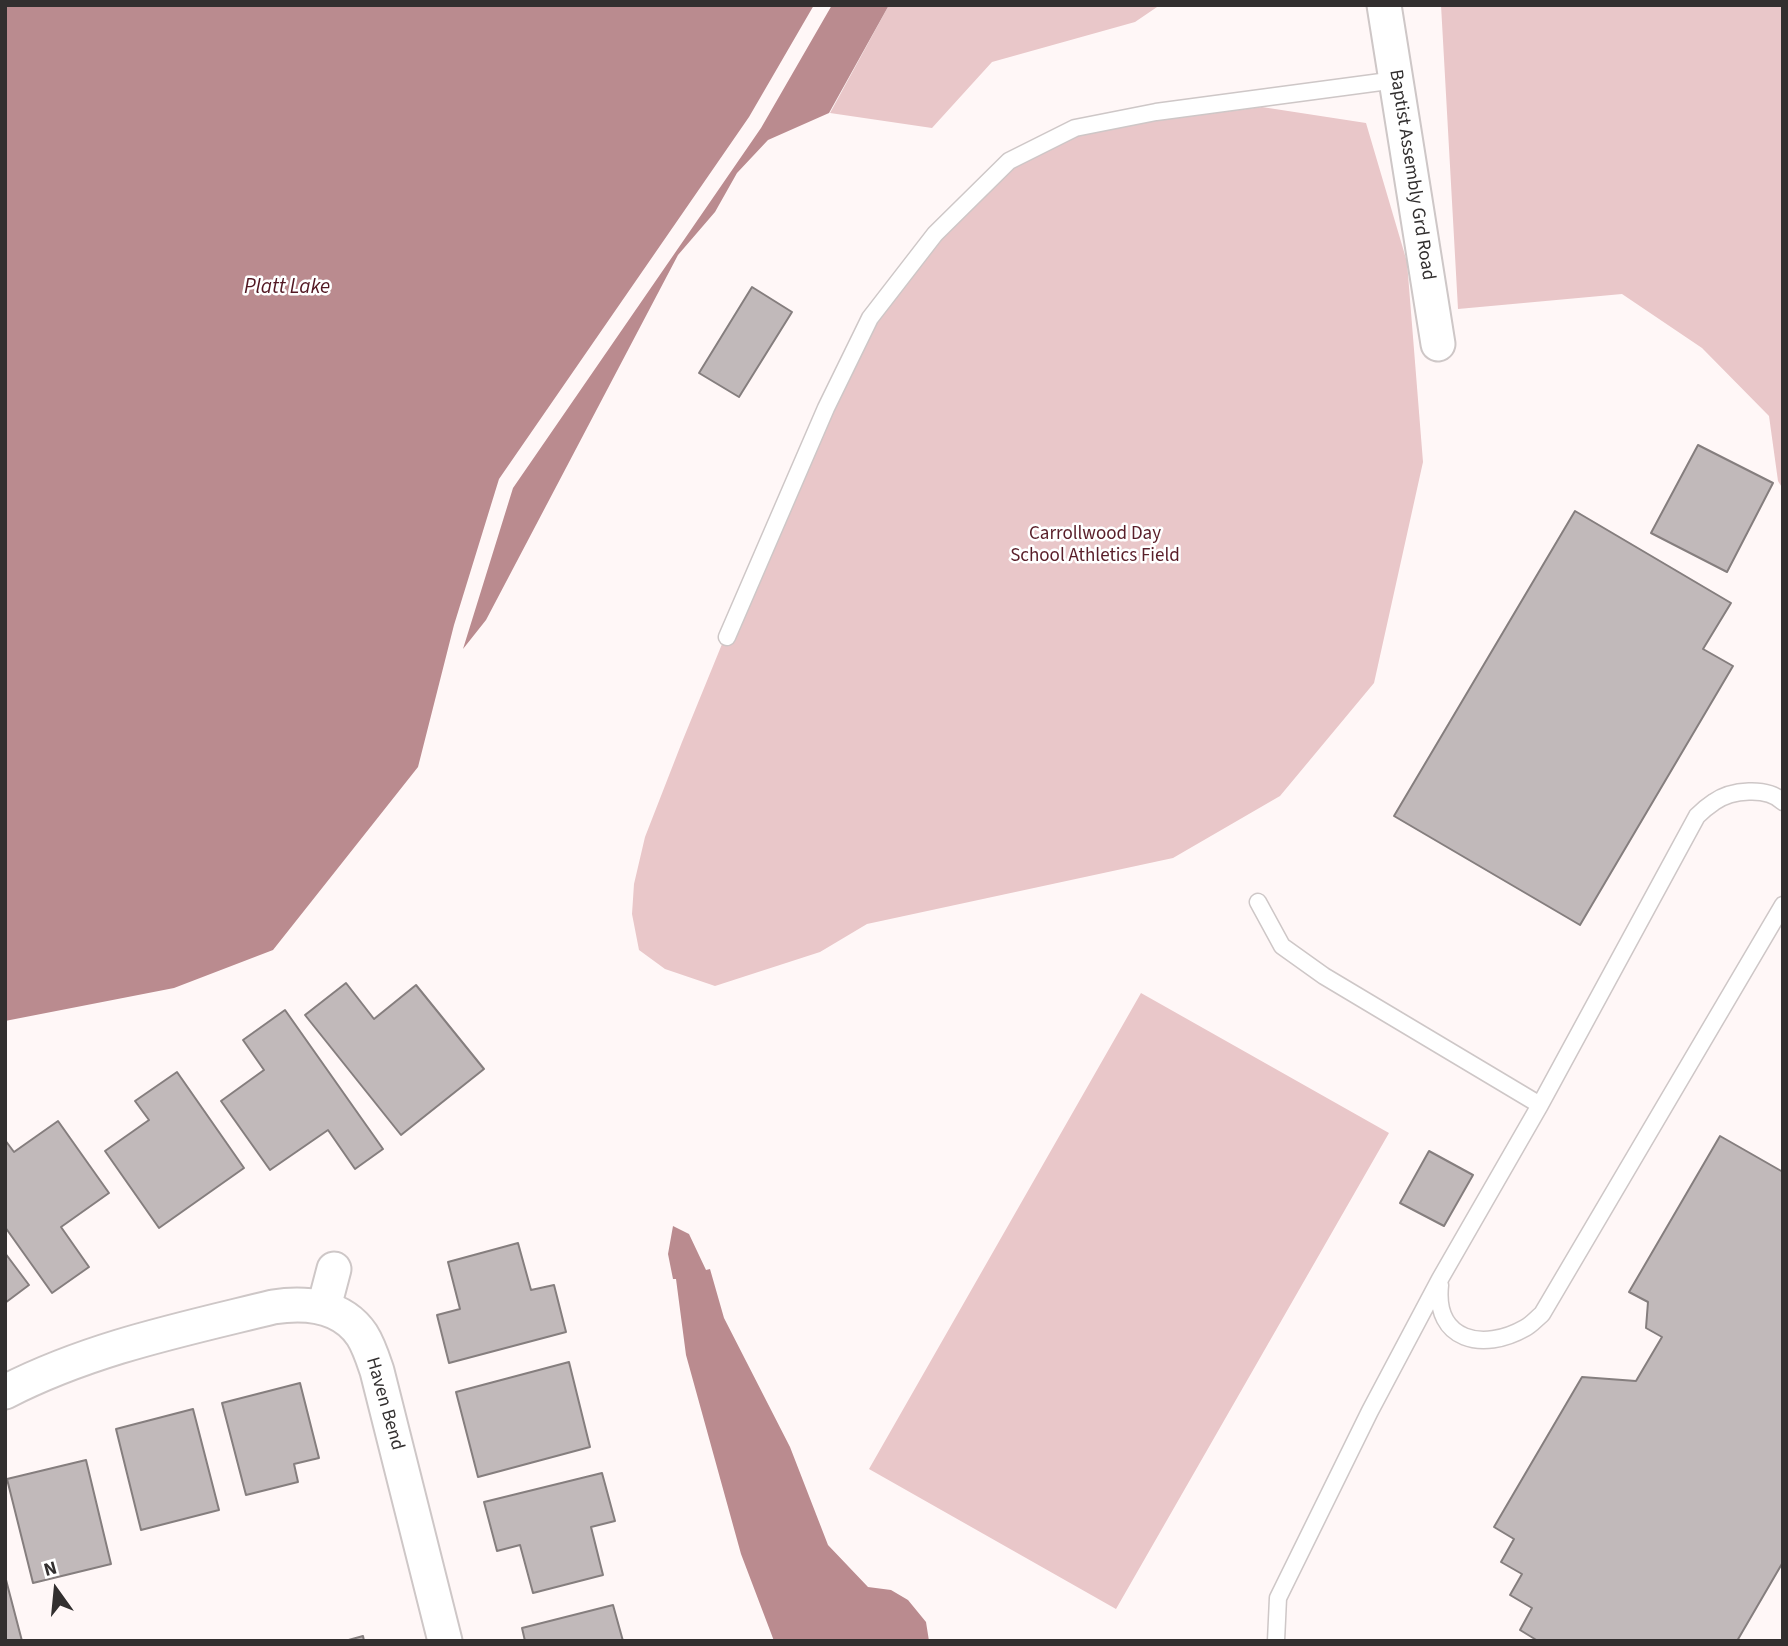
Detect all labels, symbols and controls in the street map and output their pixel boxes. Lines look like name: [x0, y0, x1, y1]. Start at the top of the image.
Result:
street label: Baptist Assembly Grd Road: [1383, 68, 1439, 282]
water label: Platt Lake: [244, 275, 330, 301]
park label: Carrollwood Day School Athletics Field: [1010, 524, 1180, 568]
street label: Haven Bend: [360, 1355, 408, 1453]
north arrow: [21, 1555, 91, 1625]
text: N: [41, 1555, 60, 1584]

